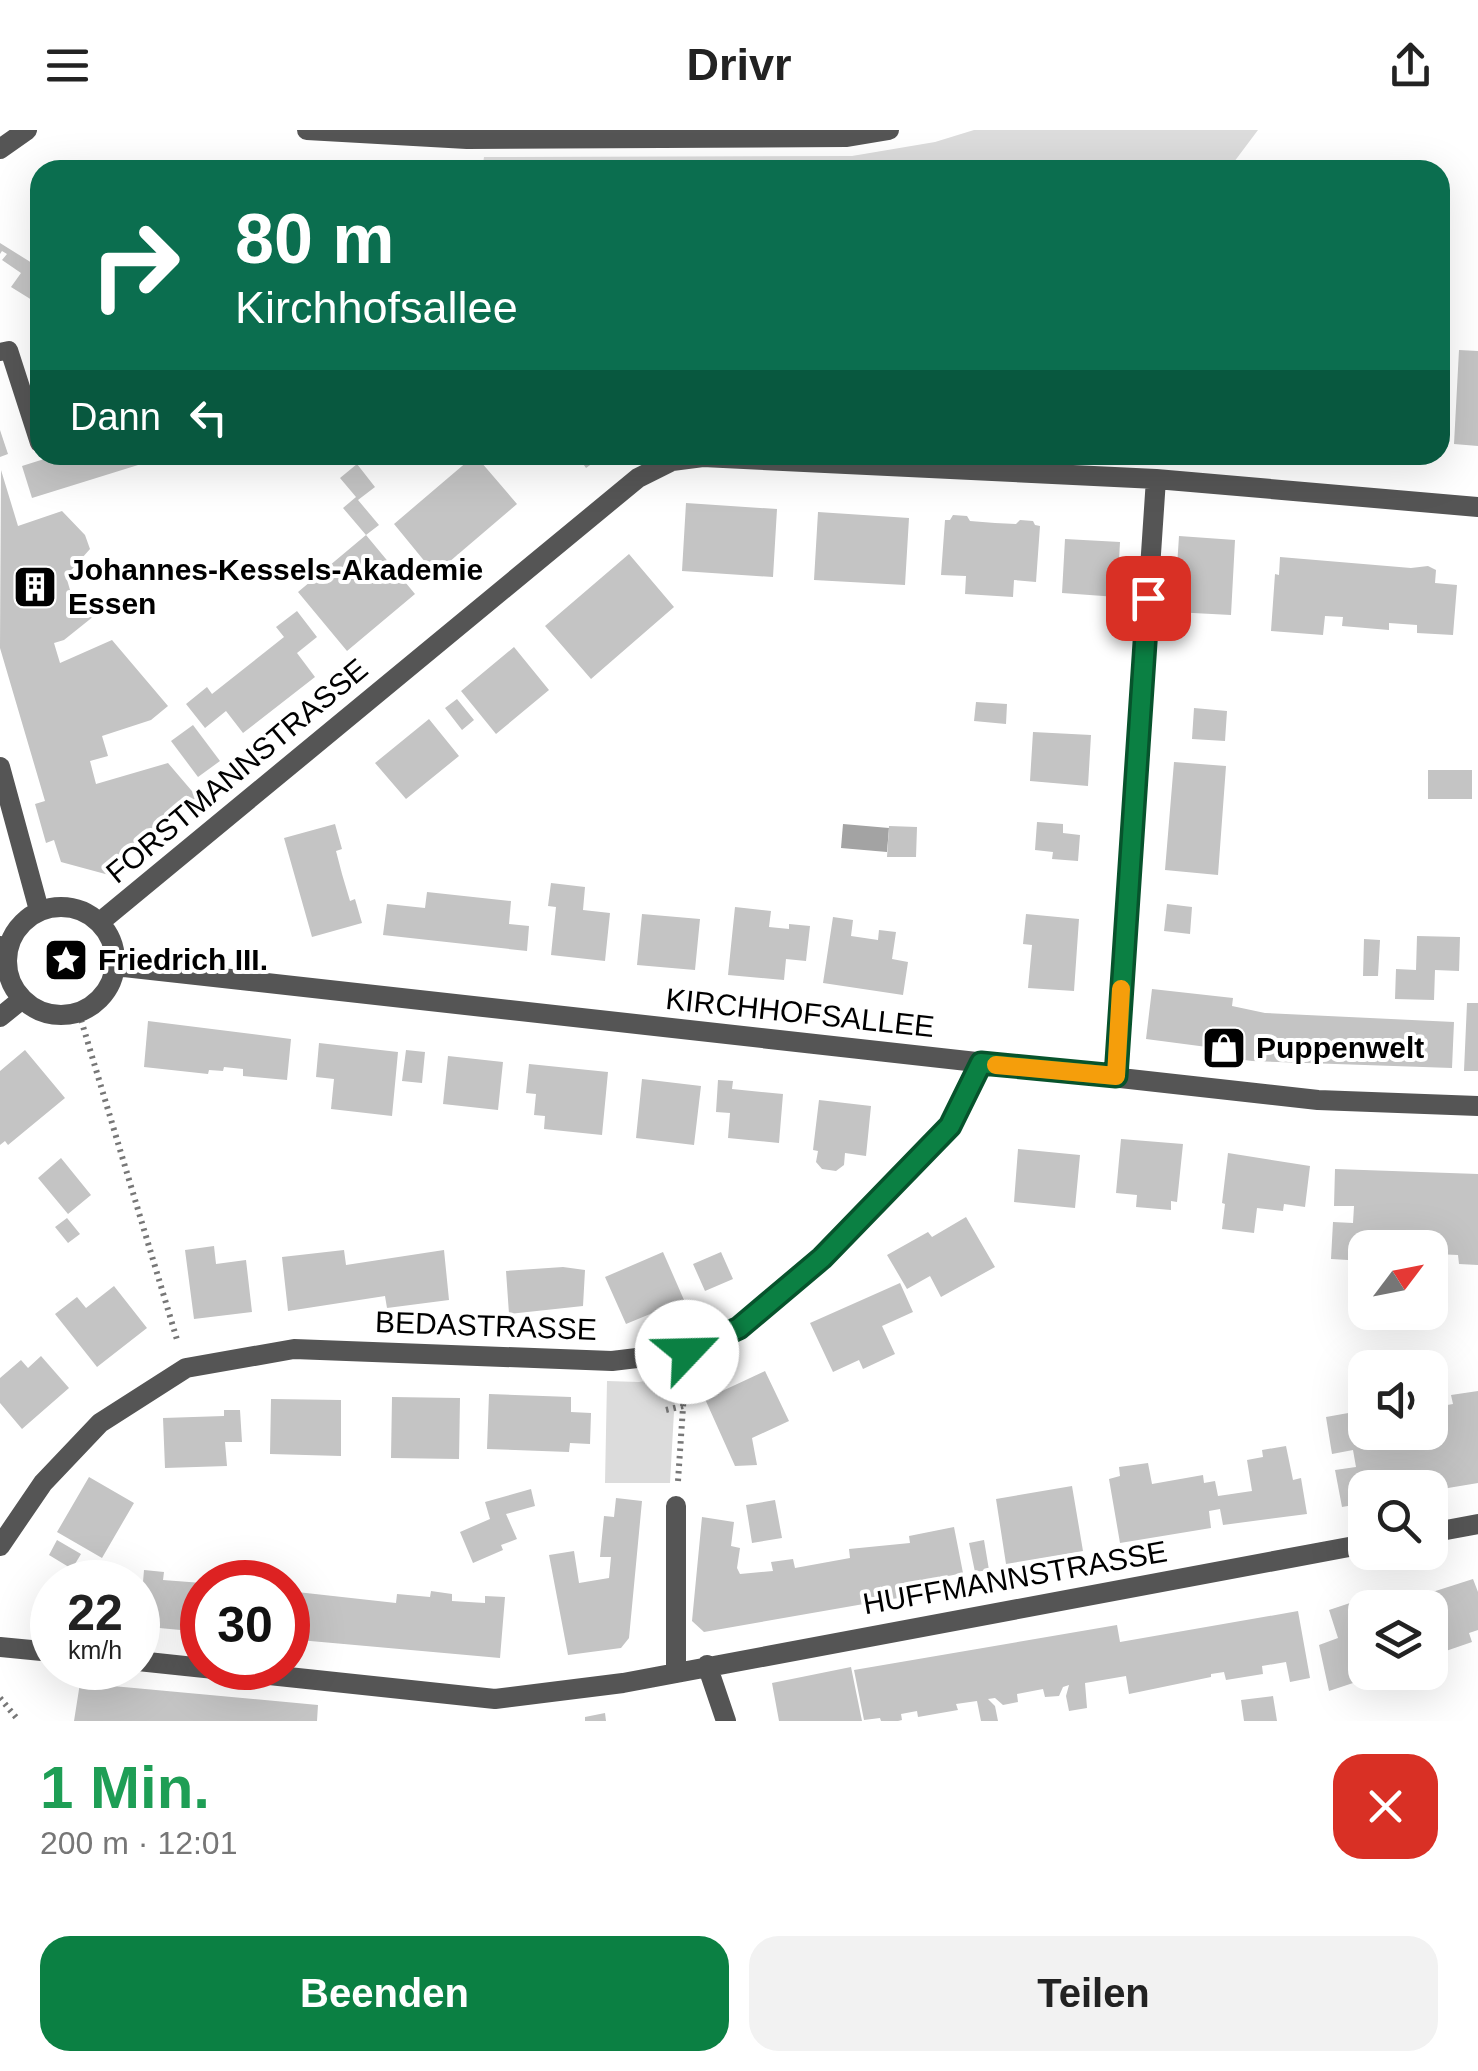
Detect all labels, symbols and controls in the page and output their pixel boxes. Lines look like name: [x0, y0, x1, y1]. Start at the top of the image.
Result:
icon: menu: [40, 38, 95, 93]
icon: share: [1383, 38, 1438, 93]
text: Drivr: [686, 39, 792, 90]
icon: right: [70, 200, 200, 330]
text: 80 m: [235, 200, 395, 278]
text: Kirchhofsallee: [235, 282, 518, 333]
icon: left: [181, 390, 236, 445]
text: Dann: [70, 396, 161, 438]
place label: Johannes-Kessels-Akademie Essen: [68, 553, 483, 620]
pin: [1106, 556, 1191, 641]
building icon: Johannes-Kessels-Akademie Essen: [12, 564, 58, 610]
icon: arrive: [1121, 571, 1176, 626]
street label: FORSTMANNSTRASSE: [100, 652, 374, 889]
place icon: Friedrich III.: [43, 937, 89, 983]
place label: Friedrich III.: [98, 943, 268, 976]
street label: KIRCHHOFSALLEE: [664, 982, 936, 1043]
shop icon: Puppenwelt: [1201, 1025, 1247, 1071]
place label: Puppenwelt: [1256, 1031, 1424, 1064]
north arrow: [1348, 1230, 1448, 1330]
map controls: [1348, 1230, 1448, 1690]
position arrow: [635, 1300, 739, 1404]
street label: BEDASTRASSE: [375, 1305, 597, 1346]
button: sound: [1348, 1350, 1448, 1450]
button: search: [1348, 1470, 1448, 1570]
street label: HUFFMANNSTRASSE: [860, 1534, 1170, 1621]
speed limit sign: 30: [180, 1560, 310, 1690]
text: 22: [67, 1585, 123, 1641]
button: layers: [1348, 1590, 1448, 1690]
text: km/h: [68, 1636, 122, 1664]
text: 1 Min.: [40, 1754, 210, 1821]
button: close: [1333, 1754, 1438, 1859]
text: 200 m · 12:01: [40, 1825, 237, 1861]
button: Beenden: [40, 1936, 729, 2051]
button: Teilen: [749, 1936, 1438, 2051]

